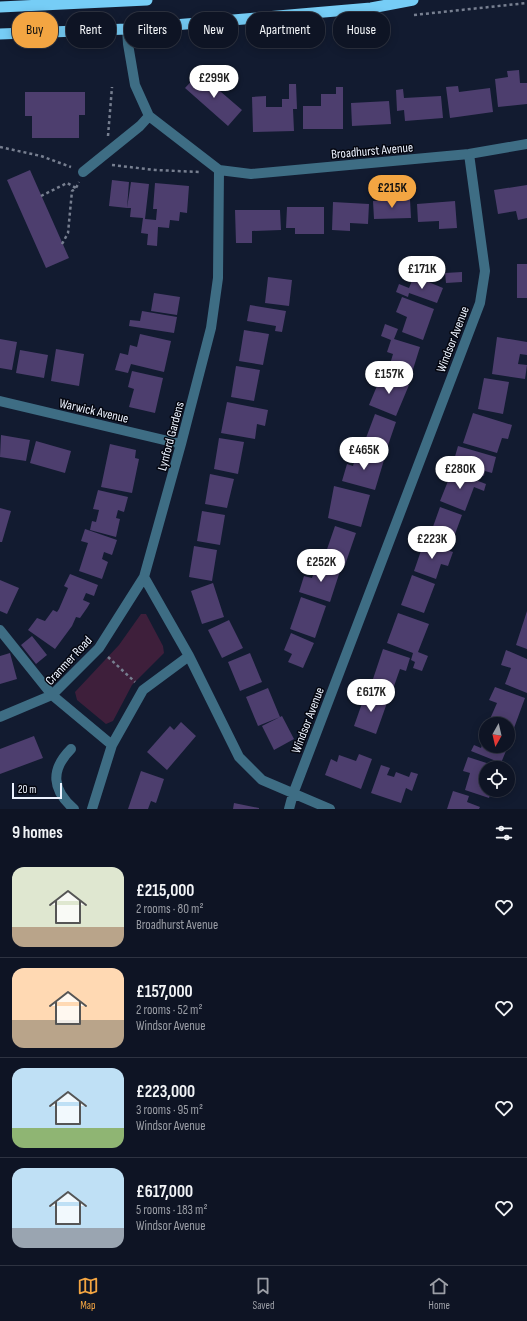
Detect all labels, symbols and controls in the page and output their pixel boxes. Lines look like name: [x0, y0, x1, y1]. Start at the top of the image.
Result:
chip: Buy: [12, 12, 58, 48]
chip: Rent: [66, 12, 116, 48]
chip: Filters: [124, 12, 181, 48]
chip: New: [189, 12, 238, 48]
chip: Apartment: [246, 12, 325, 48]
chip: House: [333, 12, 390, 48]
pin: £299K: [186, 65, 242, 99]
text: £299K: [198, 70, 230, 86]
street label: Broadhurst Avenue: [330, 139, 414, 163]
pin: £215K: [364, 175, 420, 209]
text: £215K: [377, 180, 407, 196]
pin: £171K: [394, 256, 450, 290]
text: £171K: [408, 261, 437, 277]
street label: Windsor Avenue: [433, 304, 473, 375]
pin: £157K: [361, 361, 417, 395]
text: £157K: [374, 366, 404, 382]
street label: Warwick Avenue: [57, 395, 130, 427]
street label: Lynford Gardens: [154, 400, 188, 473]
pin: £465K: [336, 437, 392, 471]
text: £465K: [349, 442, 379, 458]
pin: £280K: [432, 456, 488, 490]
text: £280K: [444, 461, 476, 477]
pin: £223K: [404, 526, 460, 560]
text: £223K: [417, 531, 447, 547]
pin: £252K: [293, 549, 349, 583]
text: £252K: [306, 554, 336, 570]
street label: Cranmer Road: [42, 633, 96, 689]
pin: £617K: [343, 679, 399, 713]
text: £617K: [356, 684, 386, 700]
street label: Windsor Avenue: [288, 685, 328, 756]
north arrow: [479, 717, 515, 753]
map controls: [479, 717, 515, 797]
button: locate: [479, 761, 515, 797]
scale bar: [12, 781, 62, 800]
text: 20 m: [18, 783, 36, 796]
icon: filters: [493, 822, 515, 844]
text: 9 homes: [12, 823, 63, 843]
text: £215,000: [136, 881, 194, 901]
icon: home: [44, 883, 92, 931]
icon: heart: [493, 896, 515, 918]
text: 2 rooms · 80 m²: [136, 901, 203, 917]
text: Broadhurst Avenue: [136, 917, 218, 933]
text: £157,000: [136, 982, 193, 1002]
icon: home: [44, 984, 92, 1032]
icon: heart: [493, 997, 515, 1019]
text: 2 rooms · 52 m²: [136, 1002, 203, 1018]
text: Windsor Avenue: [136, 1018, 206, 1034]
text: £223,000: [136, 1082, 195, 1102]
icon: home: [44, 1084, 92, 1132]
icon: heart: [493, 1097, 515, 1119]
text: 3 rooms · 95 m²: [136, 1102, 203, 1118]
text: Windsor Avenue: [136, 1118, 206, 1134]
text: £617,000: [136, 1182, 193, 1202]
icon: home: [44, 1184, 92, 1232]
icon: heart: [493, 1197, 515, 1219]
text: 5 rooms · 183 m²: [136, 1202, 207, 1218]
text: Windsor Avenue: [136, 1218, 206, 1234]
tab: Map: [77, 1275, 99, 1312]
tab: Saved: [252, 1275, 275, 1312]
tab: Home: [428, 1275, 450, 1312]

